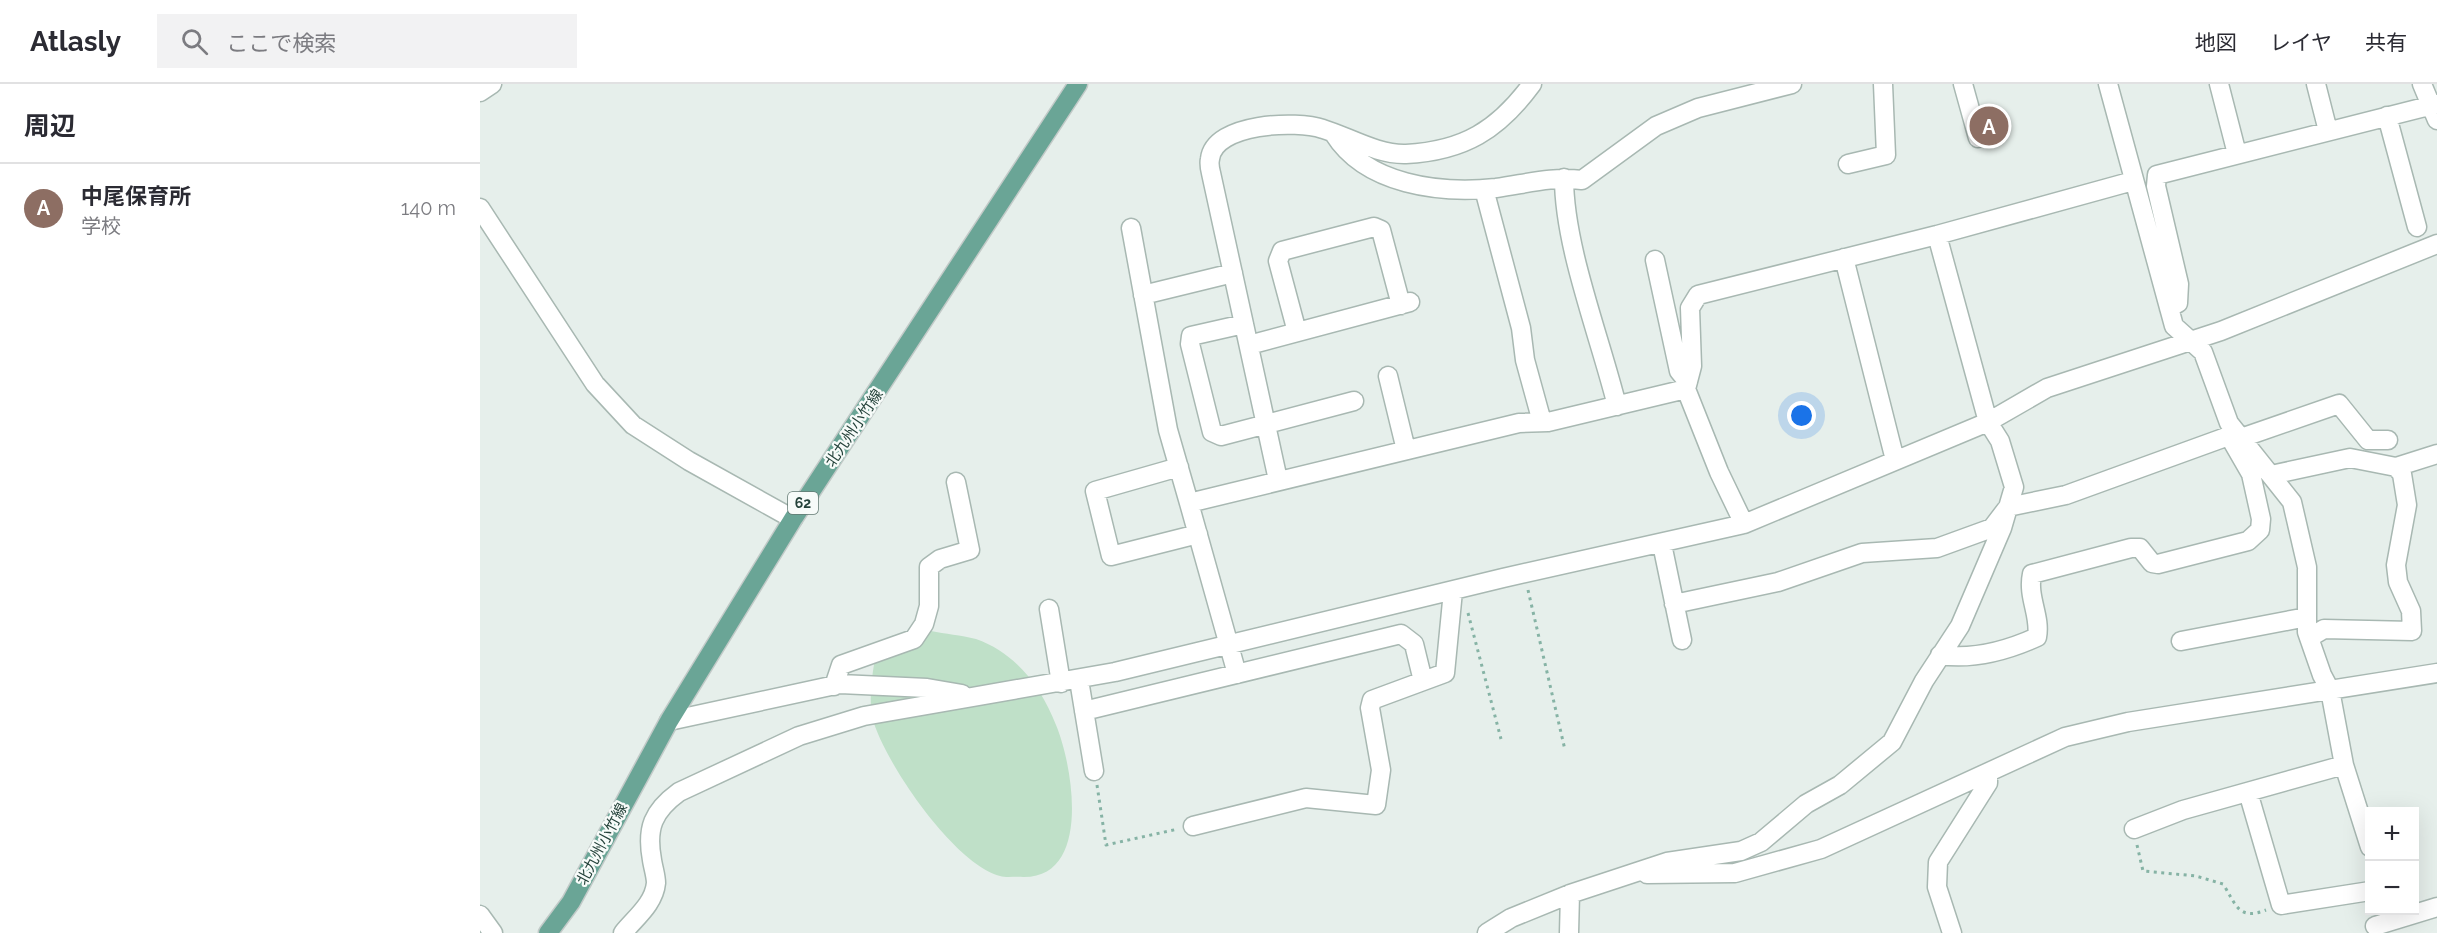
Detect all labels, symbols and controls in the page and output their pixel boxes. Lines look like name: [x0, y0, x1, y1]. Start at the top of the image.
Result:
search box: [157, 14, 577, 68]
text: Atlasly: [30, 25, 121, 58]
icon: search: [178, 25, 211, 58]
text: ここで検索: [226, 30, 336, 56]
text: 地図: [2195, 30, 2237, 55]
text: レイヤ: [2270, 30, 2332, 55]
text: 共有: [2365, 30, 2407, 55]
pin: A: [1970, 104, 2008, 148]
text: 周辺: [24, 111, 76, 141]
text: 中尾保育所: [81, 183, 191, 209]
text: A: [37, 196, 50, 220]
text: 140 m: [401, 196, 456, 220]
text: 学校: [81, 214, 121, 238]
street label: 北九州小竹線: [821, 386, 887, 470]
your location: [1787, 401, 1816, 430]
road number: 62: [788, 492, 818, 514]
street label: 北九州小竹線: [573, 800, 631, 888]
map controls: [2365, 807, 2419, 915]
button: +: [2365, 807, 2419, 861]
button: −: [2365, 861, 2419, 915]

